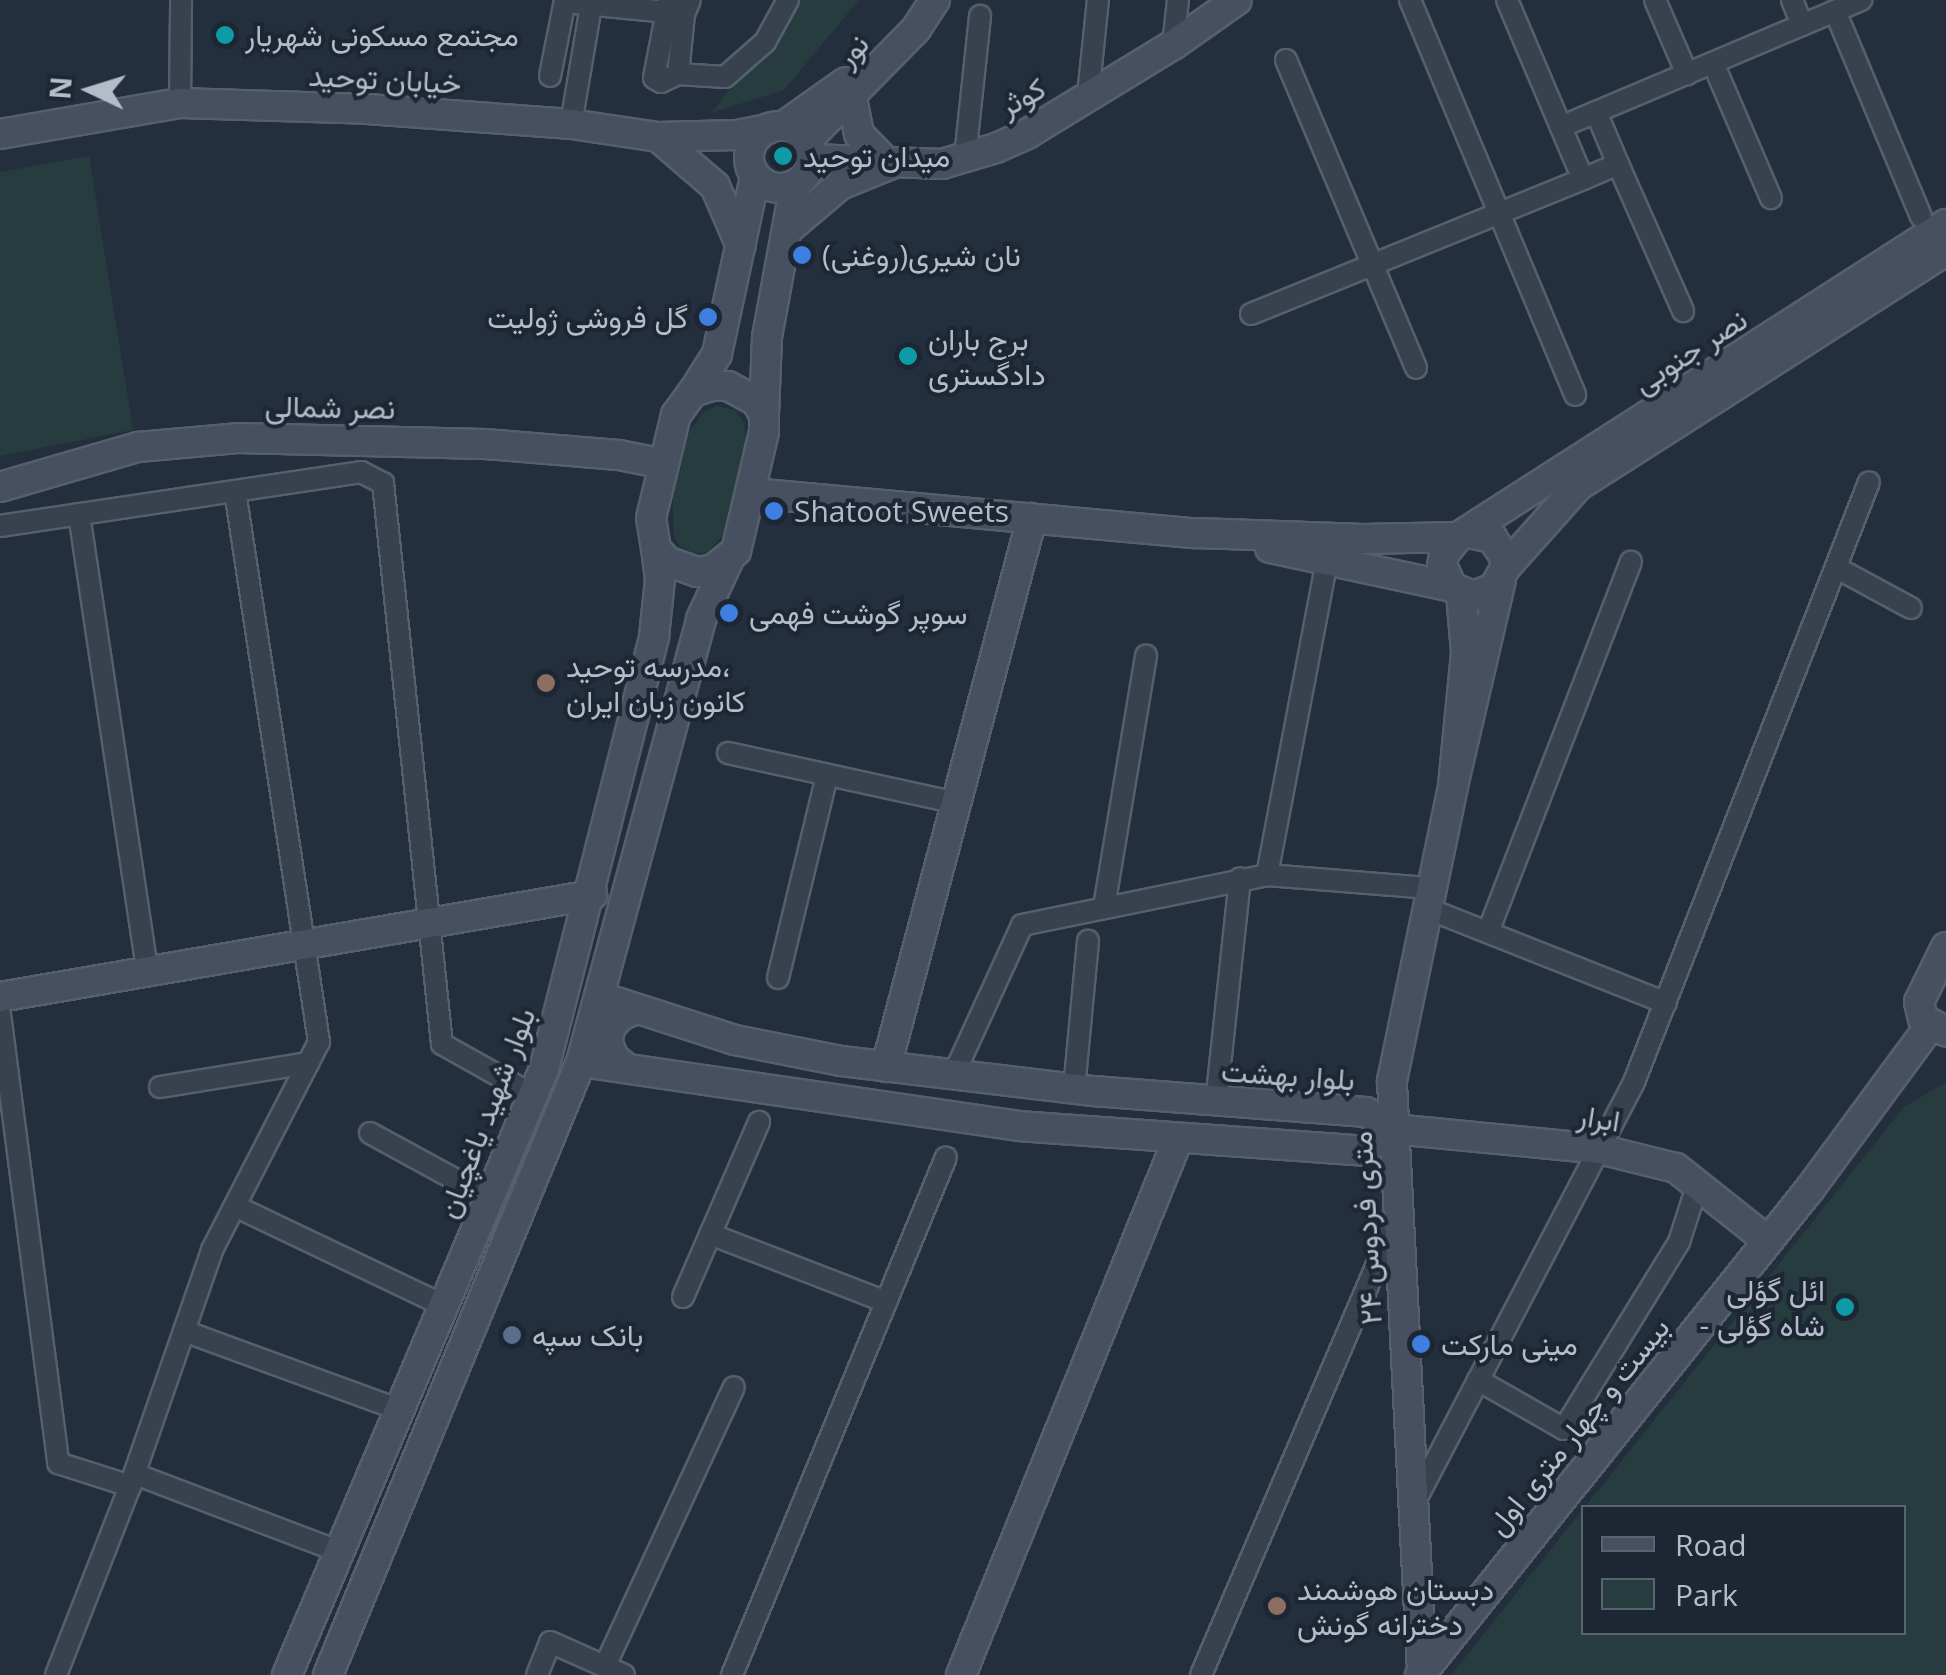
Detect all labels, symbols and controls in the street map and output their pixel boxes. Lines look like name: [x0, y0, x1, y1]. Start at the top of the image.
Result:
place label: مجتمع مسکونی شهریار: [245, 17, 519, 53]
marker: مجتمع مسکونی شهریار: [214, 24, 236, 46]
street label: نور: [828, 26, 876, 74]
north arrow: [40, 40, 140, 140]
street label: خیابان توحید: [308, 57, 462, 101]
street label: کوثر: [993, 70, 1051, 124]
text: N: [40, 75, 80, 101]
place label: میدان توحید: [803, 138, 950, 174]
marker: میدان توحید: [772, 145, 794, 167]
place label: نان شیری(روغنی): [822, 237, 1021, 273]
marker: نان شیری(روغنی): [791, 244, 813, 266]
place label: گل فروشی ژولیت: [487, 299, 688, 335]
street label: نصر جنوبی: [1626, 301, 1754, 401]
marker: گل فروشی ژولیت: [697, 306, 719, 328]
place label: برج باران دادگستری: [928, 321, 1045, 392]
marker: برج باران دادگستری: [897, 345, 919, 367]
street label: نصر شمالی: [264, 388, 396, 426]
place label: Shatoot Sweets: [794, 493, 1009, 529]
marker: Shatoot Sweets: [763, 500, 785, 522]
place label: سوپر گوشت فهمی: [749, 595, 967, 631]
marker: سوپر گوشت فهمی: [718, 602, 740, 624]
place label: مدرسه توحید، کانون زبان ایران: [566, 648, 746, 718]
marker: مدرسه توحید، کانون زبان ایران: [535, 672, 557, 694]
street label: بلوار شهید یاغچیان: [429, 1003, 543, 1223]
street label: بلوار بهشت: [1220, 1052, 1356, 1098]
street label: ابرار: [1575, 1097, 1623, 1139]
street label: ۲۴ متری فردوس: [1343, 1130, 1389, 1326]
place label: ائل گؤلی - شاه گؤلی: [1700, 1272, 1825, 1342]
marker: ائل گؤلی - شاه گؤلی: [1834, 1296, 1856, 1318]
street label: بیست و چهار متری اول: [1479, 1310, 1677, 1542]
place label: بانک سپه: [532, 1317, 643, 1353]
marker: بانک سپه: [501, 1324, 523, 1346]
place label: مینی مارکت: [1441, 1326, 1578, 1362]
marker: مینی مارکت: [1410, 1333, 1432, 1355]
legend: [1581, 1505, 1906, 1635]
text: Road: [1675, 1524, 1747, 1565]
place label: دبستان هوشمند دخترانه گونش: [1297, 1571, 1494, 1642]
text: Park: [1675, 1574, 1738, 1615]
marker: دبستان هوشمند دخترانه گونش: [1266, 1595, 1288, 1617]

